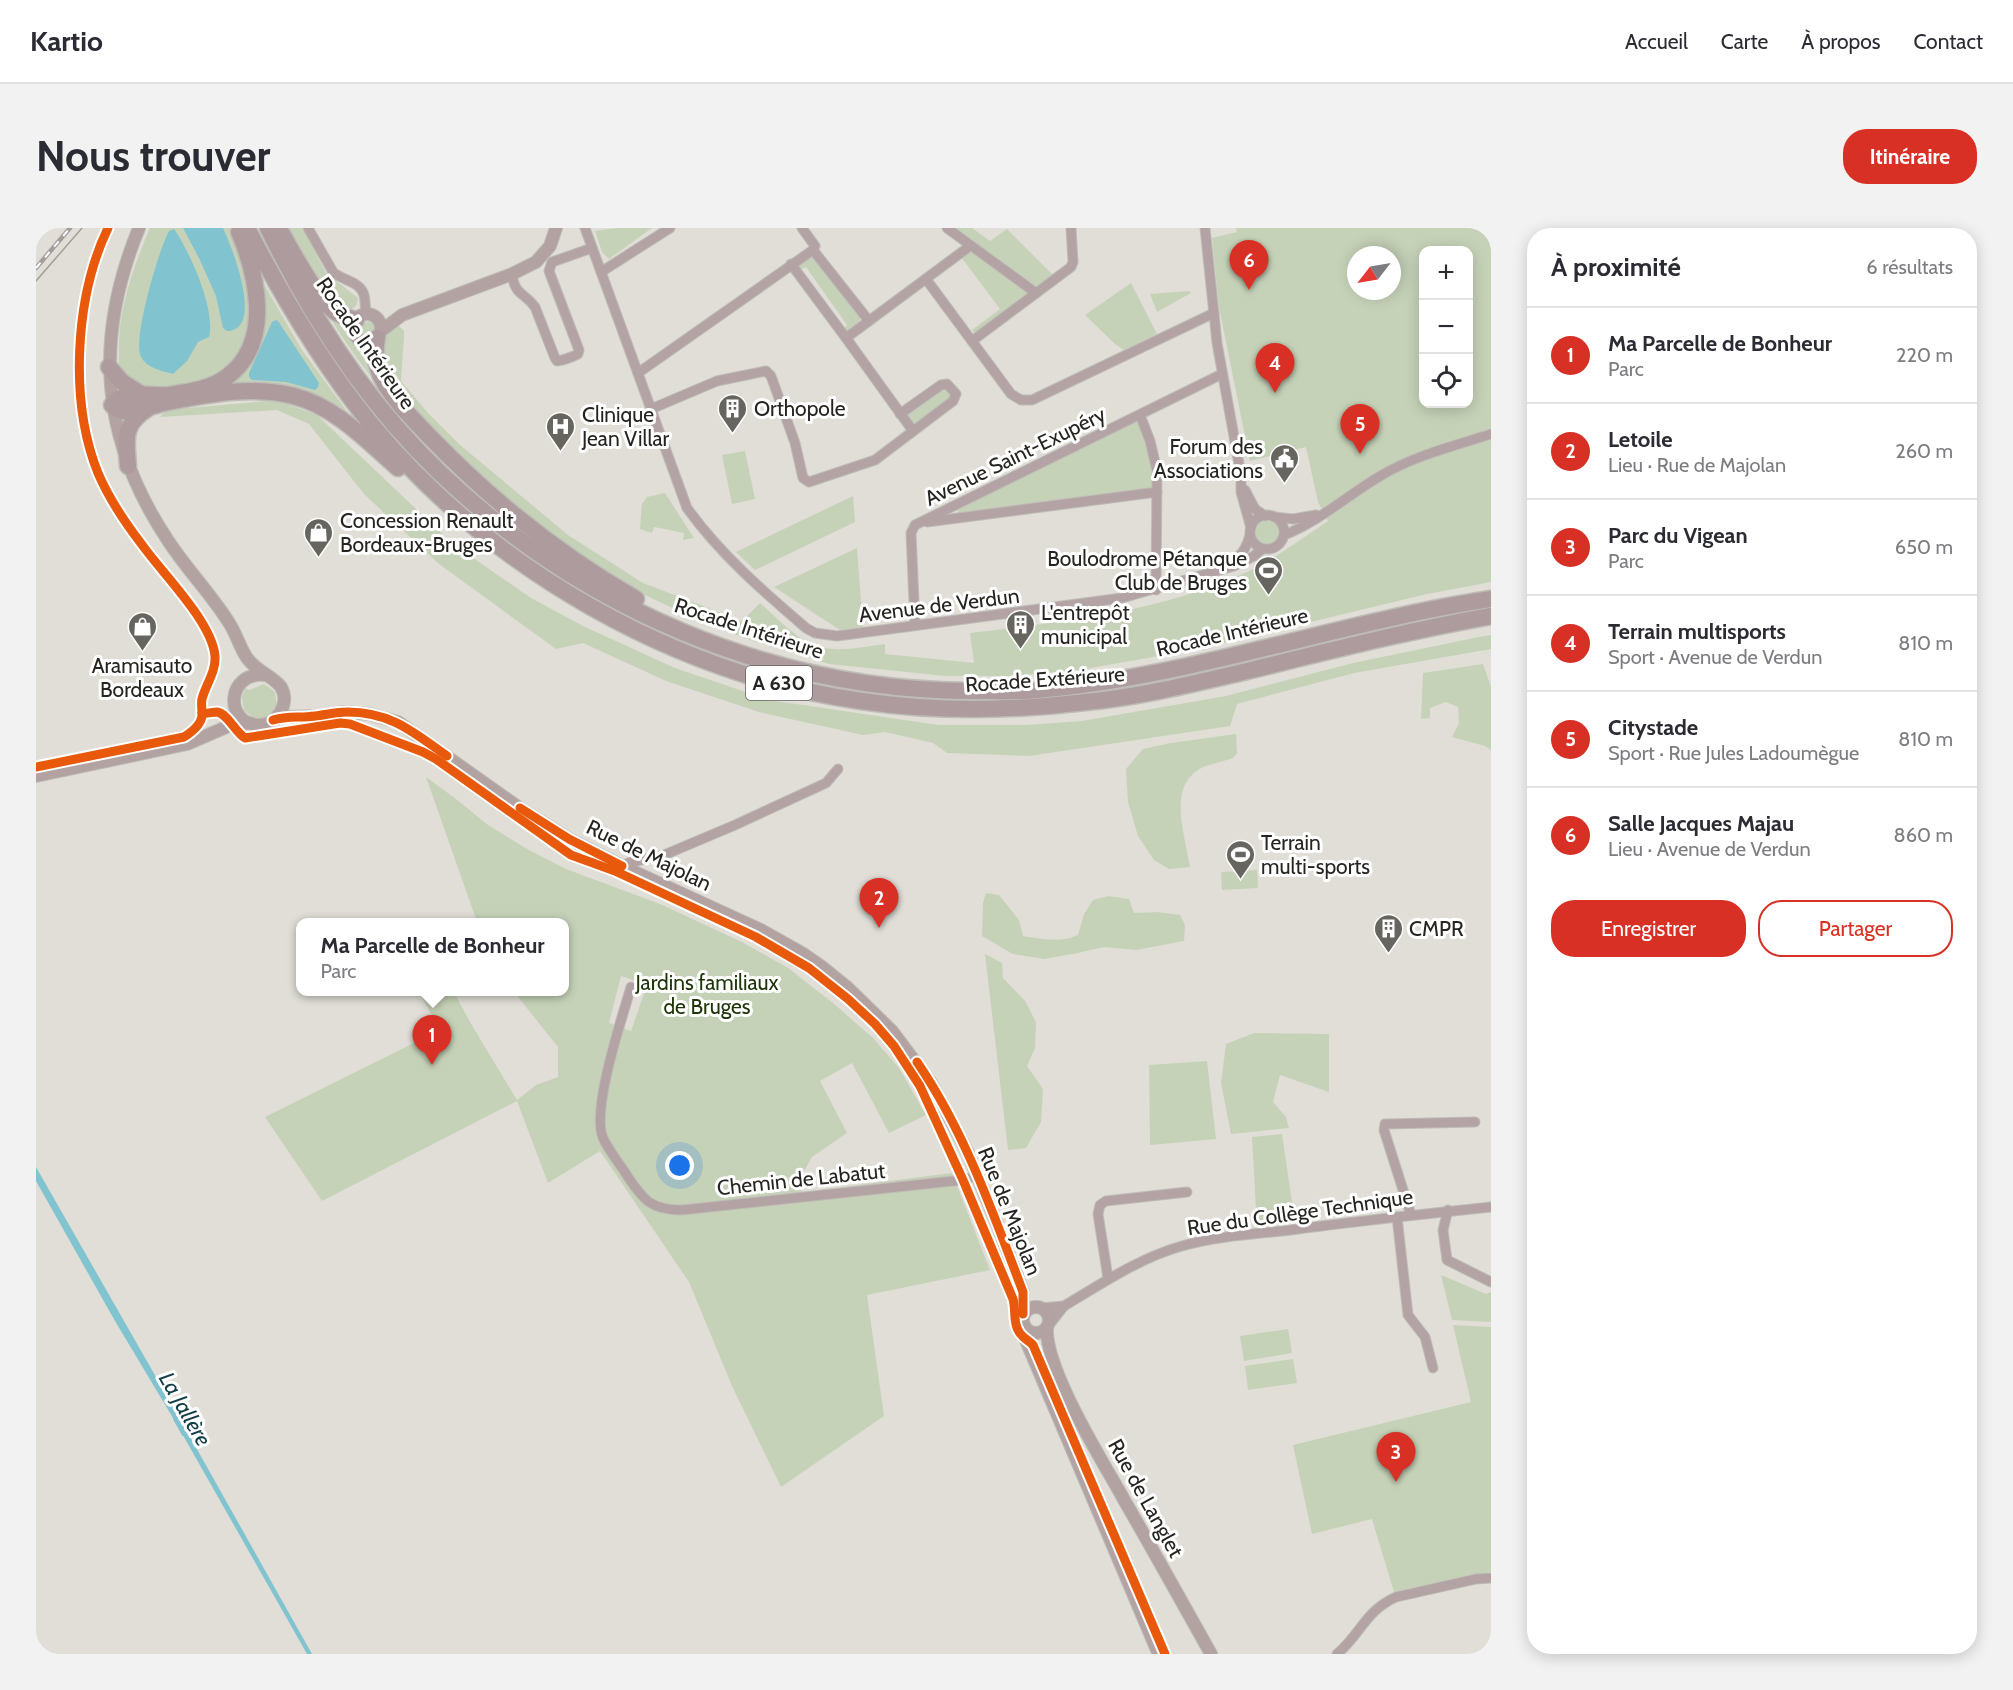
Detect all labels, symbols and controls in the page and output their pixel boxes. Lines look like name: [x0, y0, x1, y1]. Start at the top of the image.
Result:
text: Kartio: [30, 24, 103, 58]
text: Accueil: [1625, 29, 1688, 54]
text: Carte: [1721, 29, 1768, 54]
text: À propos: [1801, 29, 1880, 54]
text: Contact: [1913, 29, 1983, 54]
button: Itinéraire: [1843, 129, 1977, 184]
text: Nous trouver: [36, 130, 270, 182]
pin: 6: [1230, 241, 1268, 290]
north arrow: [1347, 246, 1401, 300]
map controls: [1419, 246, 1473, 408]
button: +: [1419, 246, 1473, 300]
text: À proximité: [1551, 251, 1681, 283]
text: 6 résultats: [1866, 255, 1953, 279]
street label: Rocade Intérieure: [311, 272, 421, 414]
button: −: [1419, 300, 1473, 354]
text: Ma Parcelle de Bonheur: [1608, 330, 1832, 357]
text: 1: [1567, 343, 1574, 367]
text: 220 m: [1896, 343, 1953, 367]
pin: 4: [1256, 344, 1294, 393]
button: locate: [1419, 354, 1473, 408]
text: Parc: [1608, 357, 1644, 381]
building icon: Orthopole: [717, 392, 749, 434]
place label: Orthopole: [754, 396, 846, 421]
street label: Avenue Saint-Exupéry: [921, 401, 1110, 511]
place label: Clinique Jean Villar: [581, 402, 670, 451]
pin: 5: [1340, 404, 1380, 454]
hospital icon: Clinique Jean Villar: [545, 410, 577, 452]
text: Letoile: [1608, 426, 1673, 453]
place label: Forum des Associations: [1154, 434, 1263, 483]
text: 2: [1565, 439, 1576, 463]
text: 260 m: [1895, 439, 1953, 463]
public building icon: Forum des Associations: [1268, 442, 1300, 484]
text: Lieu · Rue de Majolan: [1608, 453, 1786, 477]
place label: Concession Renault Bordeaux-Bruges: [340, 508, 514, 557]
shop icon: Concession Renault Bordeaux-Bruges: [303, 516, 335, 558]
text: Parc du Vigean: [1608, 522, 1748, 549]
text: 3: [1565, 535, 1576, 559]
text: 650 m: [1895, 535, 1953, 559]
place label: Boulodrome Pétanque Club de Bruges: [1047, 546, 1247, 595]
text: Parc: [1608, 549, 1644, 573]
sports icon: Boulodrome Pétanque Club de Bruges: [1252, 554, 1284, 596]
street label: Avenue de Verdun: [857, 583, 1021, 627]
street label: Rocade Intérieure: [671, 592, 827, 664]
place label: L'entrepôt municipal: [1041, 600, 1130, 649]
street label: Rocade Intérieure: [1154, 602, 1311, 662]
building icon: L'entrepôt municipal: [1004, 608, 1036, 650]
shop icon: Aramisauto Bordeaux: [126, 610, 158, 652]
text: Terrain multisports: [1608, 618, 1786, 645]
text: 4: [1564, 631, 1577, 655]
text: 810 m: [1898, 631, 1953, 655]
text: Sport · Avenue de Verdun: [1608, 645, 1822, 669]
place label: Aramisauto Bordeaux: [92, 653, 192, 702]
street label: Rocade Extérieure: [964, 661, 1126, 697]
road number: A 630: [746, 666, 812, 700]
text: Citystade: [1608, 714, 1698, 741]
text: 5: [1565, 727, 1576, 751]
text: 810 m: [1898, 727, 1953, 751]
text: Sport · Rue Jules Ladoumègue: [1608, 741, 1859, 765]
text: Salle Jacques Majau: [1608, 810, 1794, 837]
street label: Rue de Majolan: [582, 814, 716, 897]
text: 6: [1565, 823, 1576, 847]
text: 860 m: [1894, 823, 1953, 847]
place label: Terrain multi-sports: [1261, 830, 1370, 879]
text: Lieu · Avenue de Verdun: [1608, 837, 1811, 861]
sports icon: Terrain multi-sports: [1224, 838, 1256, 880]
pin: 2: [860, 878, 898, 928]
button: Enregistrer: [1551, 900, 1746, 957]
button: Partager: [1758, 900, 1953, 957]
building icon: CMPR: [1372, 912, 1404, 954]
place label: CMPR: [1409, 916, 1464, 941]
popup: [296, 918, 569, 996]
text: Ma Parcelle de Bonheur: [320, 932, 545, 959]
text: Parc: [320, 959, 356, 983]
park label: Jardins familiaux de Bruges: [634, 970, 779, 1019]
pin: 1: [412, 1016, 452, 1065]
street label: Rue de Majolan: [972, 1143, 1047, 1279]
your location: [665, 1151, 694, 1180]
street label: Chemin de Labatut: [716, 1158, 886, 1200]
street label: Rue du Collège Technique: [1185, 1184, 1415, 1240]
water label: La Jallère: [153, 1367, 217, 1451]
pin: 3: [1376, 1432, 1416, 1482]
street label: Rue de Langlet: [1103, 1434, 1189, 1562]

